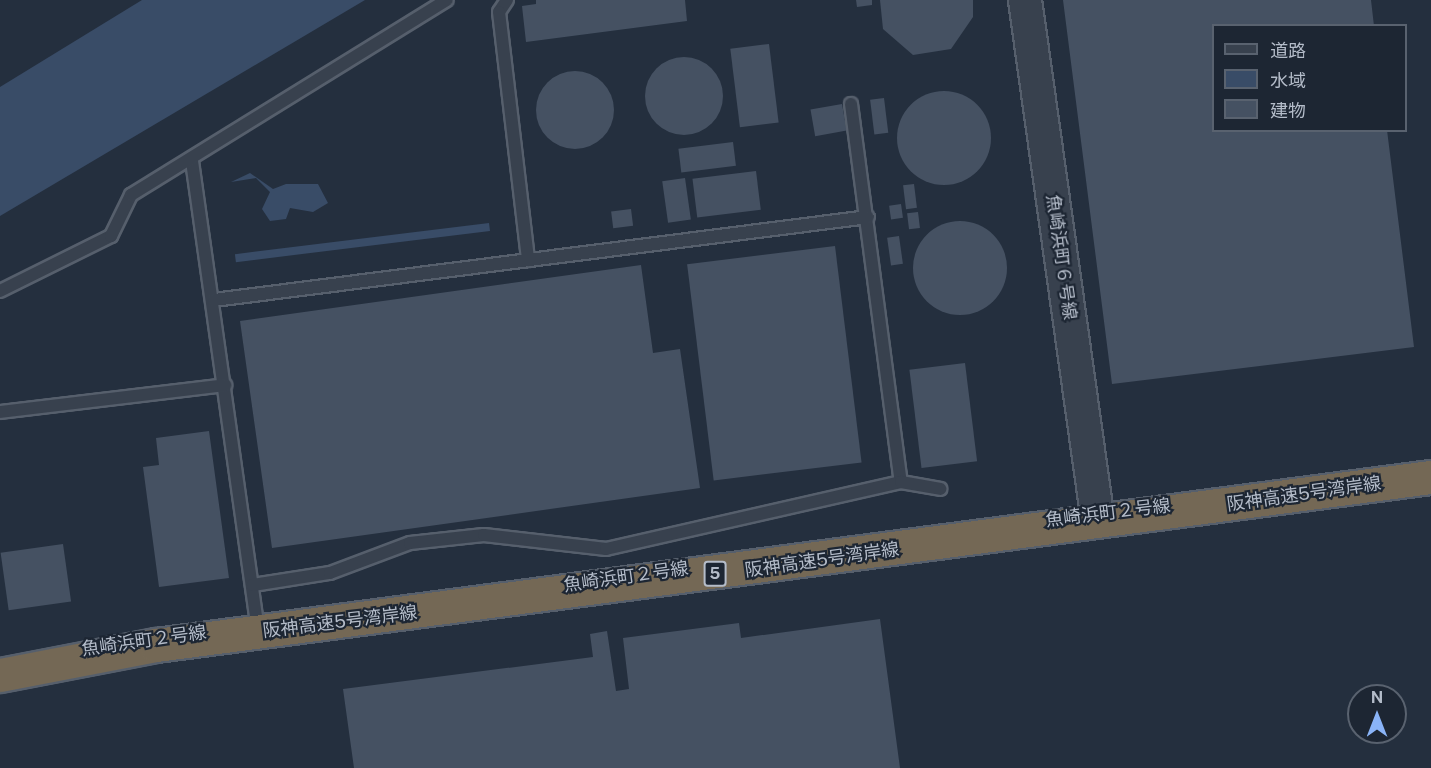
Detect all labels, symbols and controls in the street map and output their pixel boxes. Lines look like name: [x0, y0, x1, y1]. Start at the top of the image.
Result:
legend: [1212, 24, 1407, 132]
text: 道路: [1270, 40, 1306, 61]
text: 水域: [1270, 70, 1306, 91]
text: 建物: [1270, 100, 1306, 121]
street label: 魚崎浜町６号線: [1042, 193, 1080, 321]
street label: 阪神高速5号湾岸線: [1225, 472, 1383, 516]
street label: 魚崎浜町２号線: [1044, 495, 1172, 531]
street label: 阪神高速5号湾岸線: [743, 538, 901, 582]
street label: 魚崎浜町２号線: [562, 558, 690, 596]
road number: 5: [703, 561, 727, 587]
street label: 阪神高速5号湾岸線: [261, 602, 419, 642]
street label: 魚崎浜町２号線: [80, 622, 208, 660]
north arrow: [1347, 684, 1407, 744]
text: N: [1371, 688, 1383, 707]

